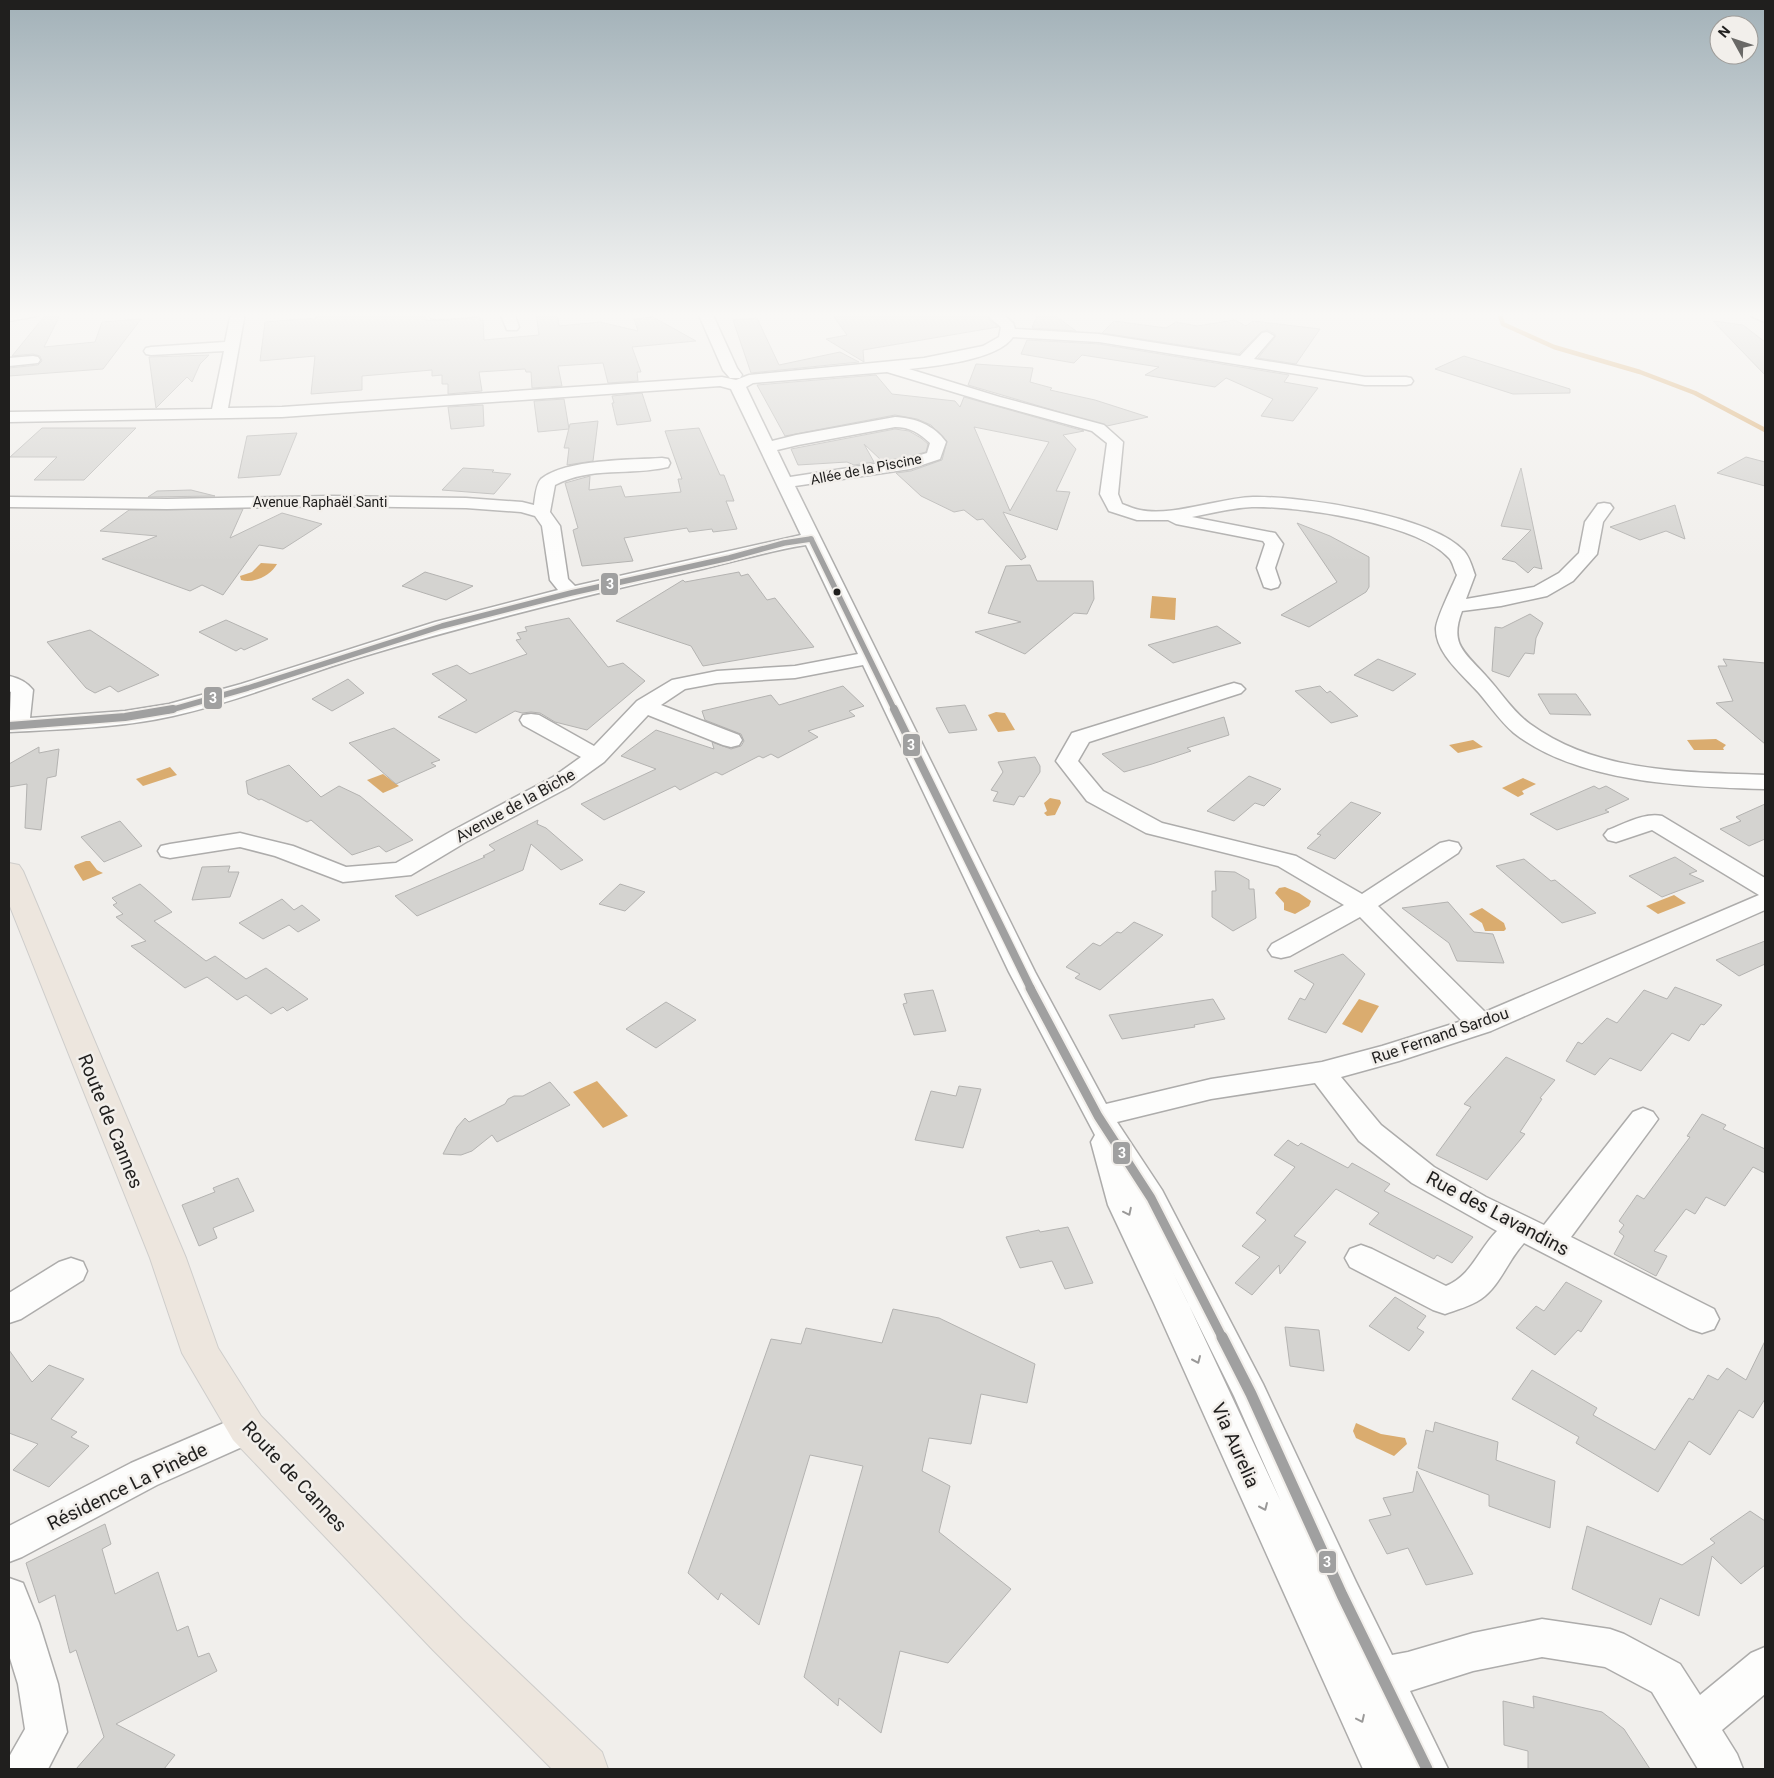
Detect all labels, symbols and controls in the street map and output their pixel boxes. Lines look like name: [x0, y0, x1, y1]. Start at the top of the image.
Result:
north arrow: [1709, 15, 1759, 65]
text: N: [1715, 23, 1733, 41]
street label: Allée de la Piscine: [809, 450, 923, 488]
street label: Avenue Raphaël Santi: [253, 494, 387, 510]
line badge: 3: [600, 572, 619, 596]
text: 3: [606, 576, 614, 592]
unlabelled marker: [832, 587, 842, 597]
line badge: 3: [203, 686, 223, 710]
text: 3: [209, 690, 217, 706]
line badge: 3: [902, 733, 921, 757]
text: 3: [907, 737, 915, 753]
street label: Avenue de la Biche: [452, 765, 578, 846]
street label: Rue Fernand Sardou: [1369, 1003, 1511, 1068]
street label: Route de Cannes: [73, 1051, 148, 1192]
line badge: 3: [1112, 1141, 1131, 1165]
text: 3: [1118, 1145, 1126, 1161]
street label: Rue des Lavandins: [1423, 1166, 1573, 1261]
one-way arrow: [1122, 1207, 1132, 1216]
one-way arrow: [1190, 1354, 1200, 1363]
street label: Via Aurelia: [1207, 1399, 1264, 1491]
street label: Route de Cannes: [237, 1416, 352, 1537]
street label: Résidence La Pinède: [43, 1438, 211, 1535]
one-way arrow: [1258, 1502, 1268, 1511]
line badge: 3: [1318, 1550, 1337, 1574]
text: 3: [1323, 1554, 1331, 1570]
one-way arrow: [1355, 1714, 1365, 1723]

